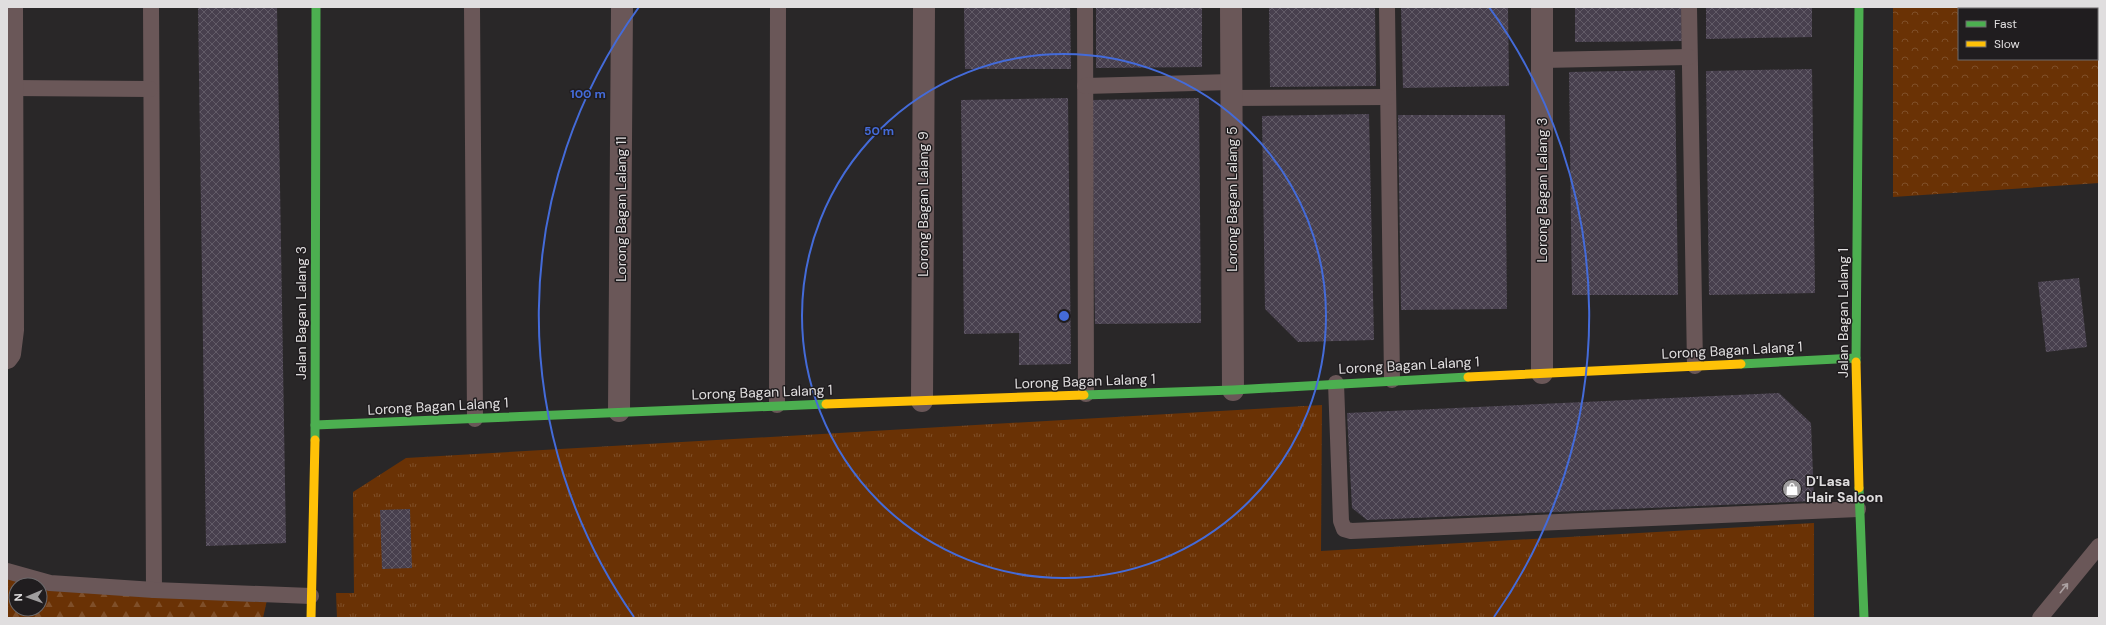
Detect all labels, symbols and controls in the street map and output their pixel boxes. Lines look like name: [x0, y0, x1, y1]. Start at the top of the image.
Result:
legend: [1958, 8, 2098, 60]
text: Fast: [1994, 16, 2017, 32]
text: Slow: [1994, 36, 2020, 52]
text: 100 m: [570, 86, 606, 102]
street label: Lorong Bagan Lalang 3: [1533, 118, 1551, 263]
text: 50 m: [864, 123, 894, 139]
street label: Lorong Bagan Lalang 5: [1223, 126, 1241, 272]
street label: Lorong Bagan Lalang 9: [914, 131, 932, 277]
street label: Lorong Bagan Lalang 11: [612, 136, 630, 282]
street label: Jalan Bagan Lalang 3: [292, 246, 310, 380]
street label: Jalan Bagan Lalang 1: [1834, 248, 1852, 378]
centre of rings: [1057, 309, 1071, 323]
street label: Lorong Bagan Lalang 1: [1661, 337, 1803, 363]
street label: Lorong Bagan Lalang 1: [1338, 352, 1480, 378]
street label: Lorong Bagan Lalang 1: [1014, 370, 1156, 392]
street label: Lorong Bagan Lalang 1: [691, 381, 833, 403]
street label: Lorong Bagan Lalang 1: [367, 393, 509, 419]
place label: D'Lasa Hair Saloon: [1806, 472, 1883, 506]
shop icon: D'Lasa Hair Saloon: [1781, 478, 1803, 500]
north arrow: [8, 577, 48, 617]
one-way arrow: [2060, 582, 2069, 593]
text: N: [11, 593, 25, 602]

